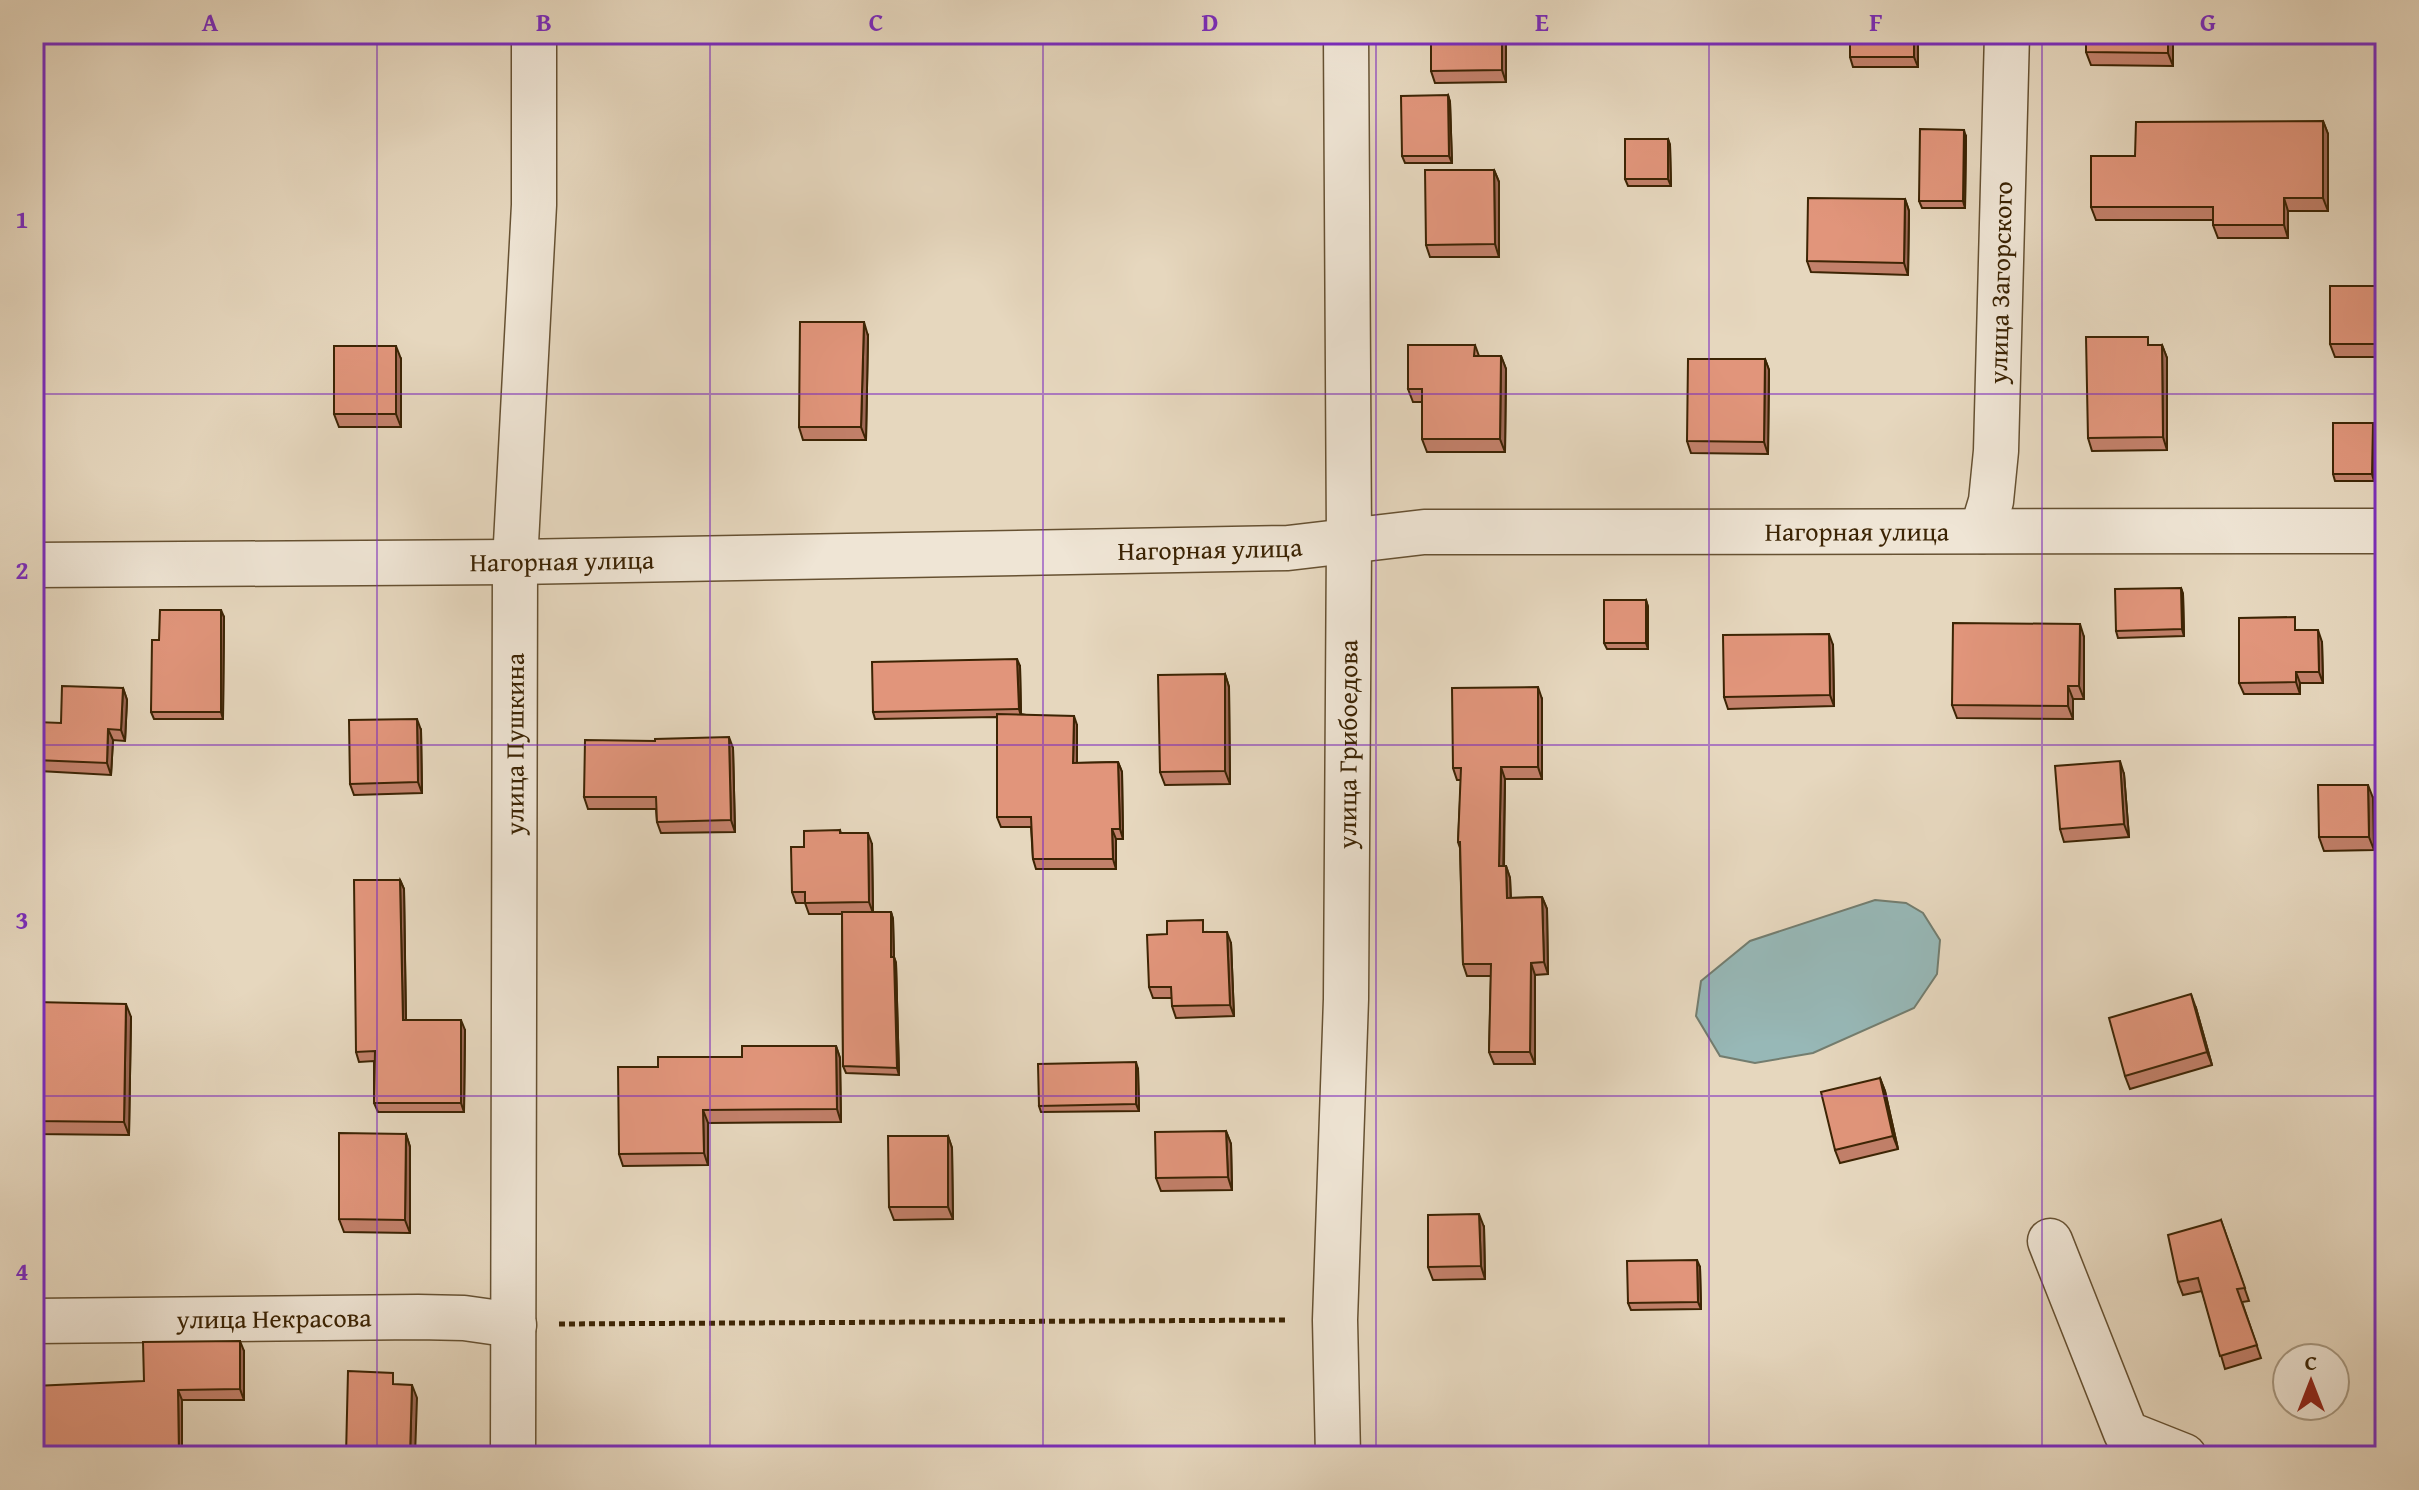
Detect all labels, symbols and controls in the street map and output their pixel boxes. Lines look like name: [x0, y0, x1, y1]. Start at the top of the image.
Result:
text: A: [202, 2, 219, 41]
text: B: [536, 2, 552, 41]
text: C: [869, 2, 883, 41]
text: D: [1202, 2, 1218, 41]
text: E: [1535, 2, 1549, 41]
text: F: [1869, 2, 1883, 41]
text: G: [2200, 2, 2216, 41]
street label: улица Загорского: [1978, 181, 2022, 386]
text: 1: [15, 199, 29, 238]
street label: Нагорная улица: [1765, 511, 1950, 551]
street label: Нагорная улица: [1117, 526, 1305, 570]
street label: Нагорная улица: [470, 539, 655, 581]
text: 2: [15, 550, 29, 589]
street label: улица Грибоедова: [1327, 639, 1367, 850]
street label: улица Пушкина: [494, 652, 534, 836]
text: 3: [15, 900, 29, 939]
text: 4: [15, 1251, 29, 1290]
street label: улица Некрасова: [175, 1297, 372, 1339]
north arrow: [2271, 1342, 2351, 1422]
text: С: [2305, 1346, 2317, 1378]

